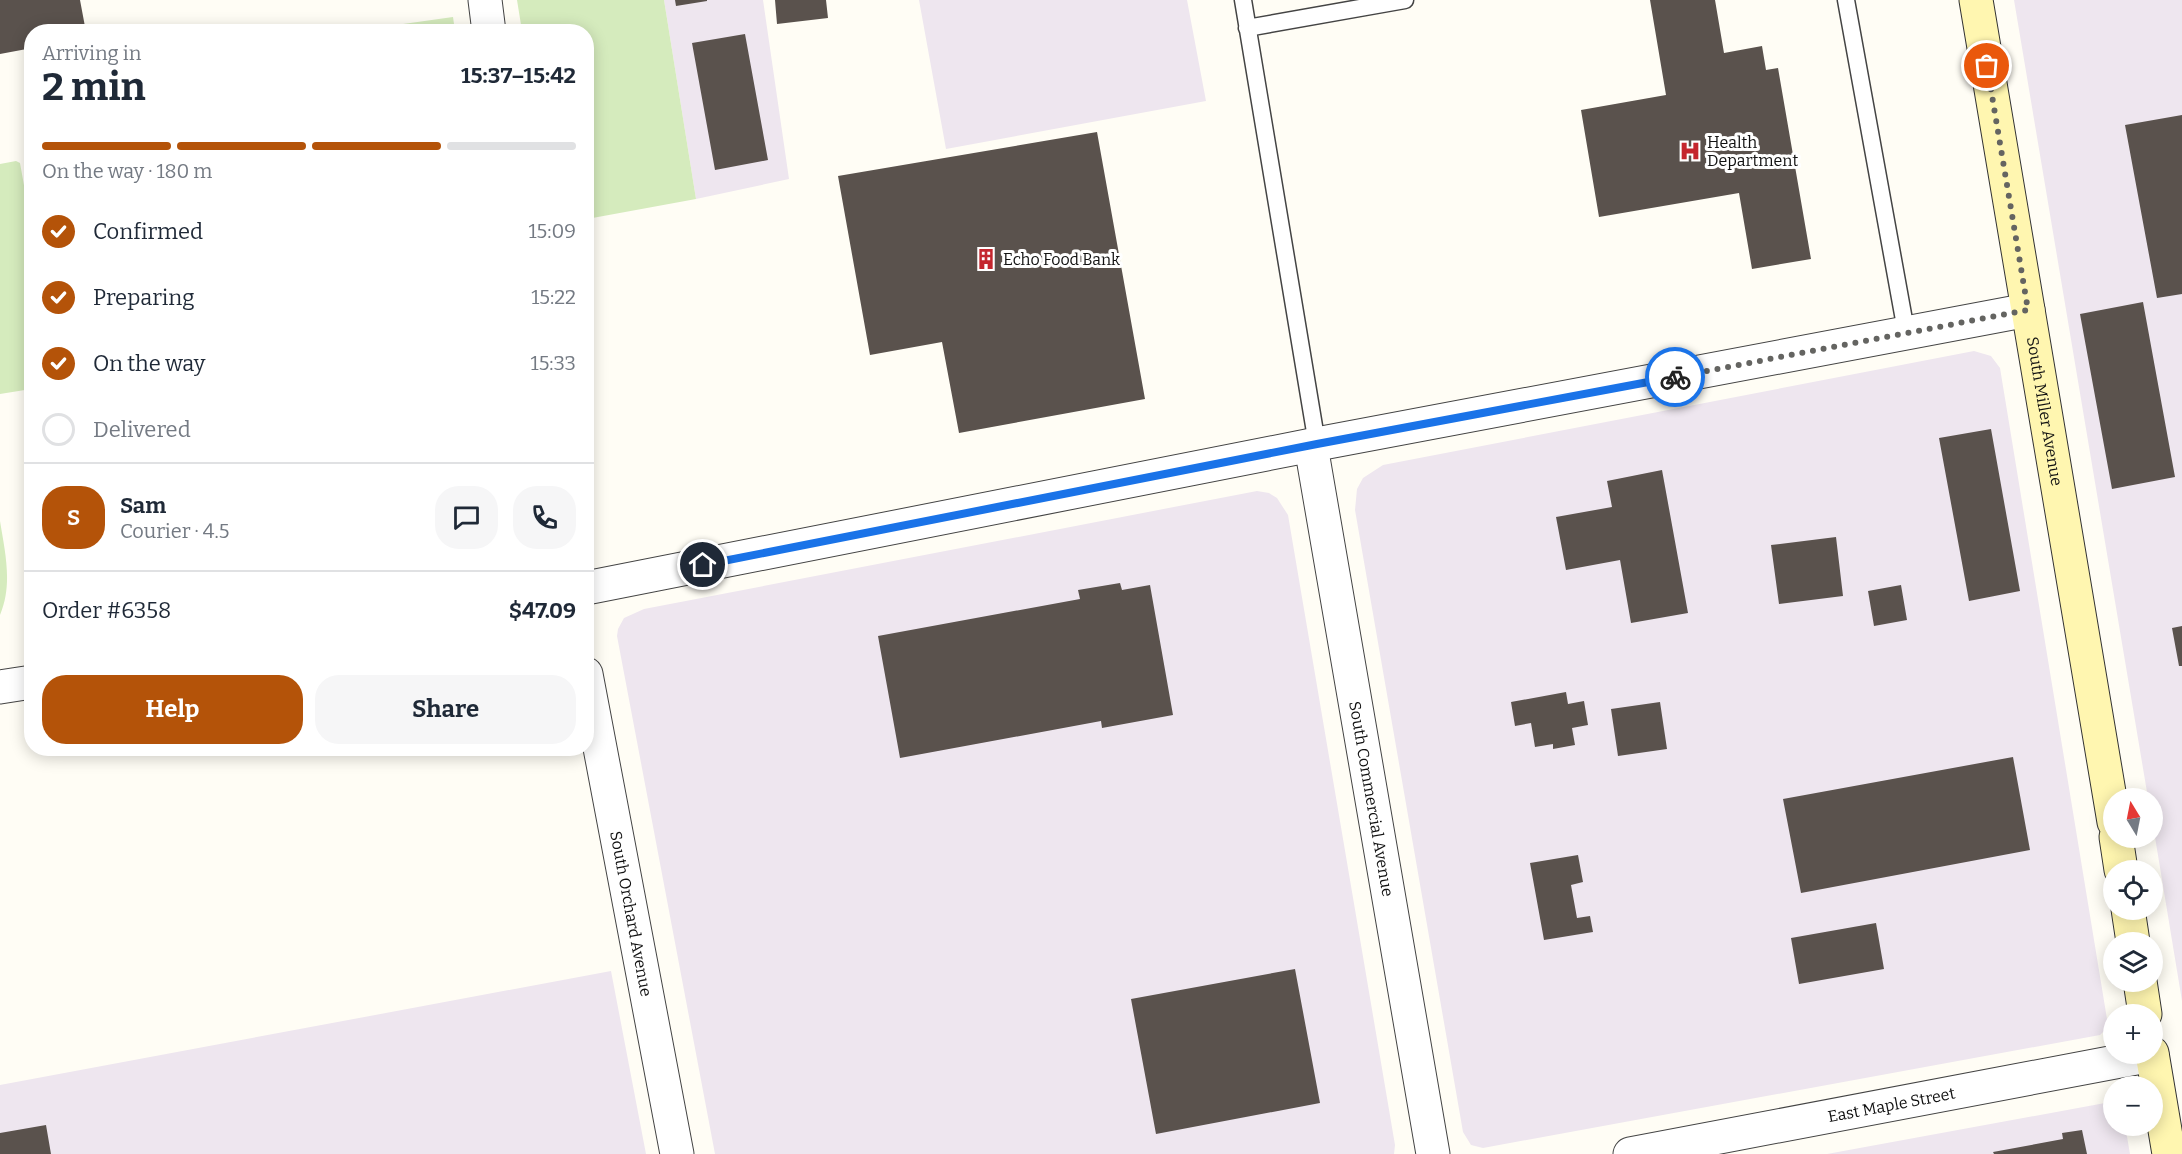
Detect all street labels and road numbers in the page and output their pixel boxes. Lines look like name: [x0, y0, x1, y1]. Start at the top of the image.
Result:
street label: South Miller Avenue: [2023, 335, 2067, 487]
street label: South Commercial Avenue: [1346, 700, 1398, 898]
street label: South Orchard Avenue: [606, 829, 656, 998]
street label: East Maple Street: [1826, 1083, 1957, 1126]

